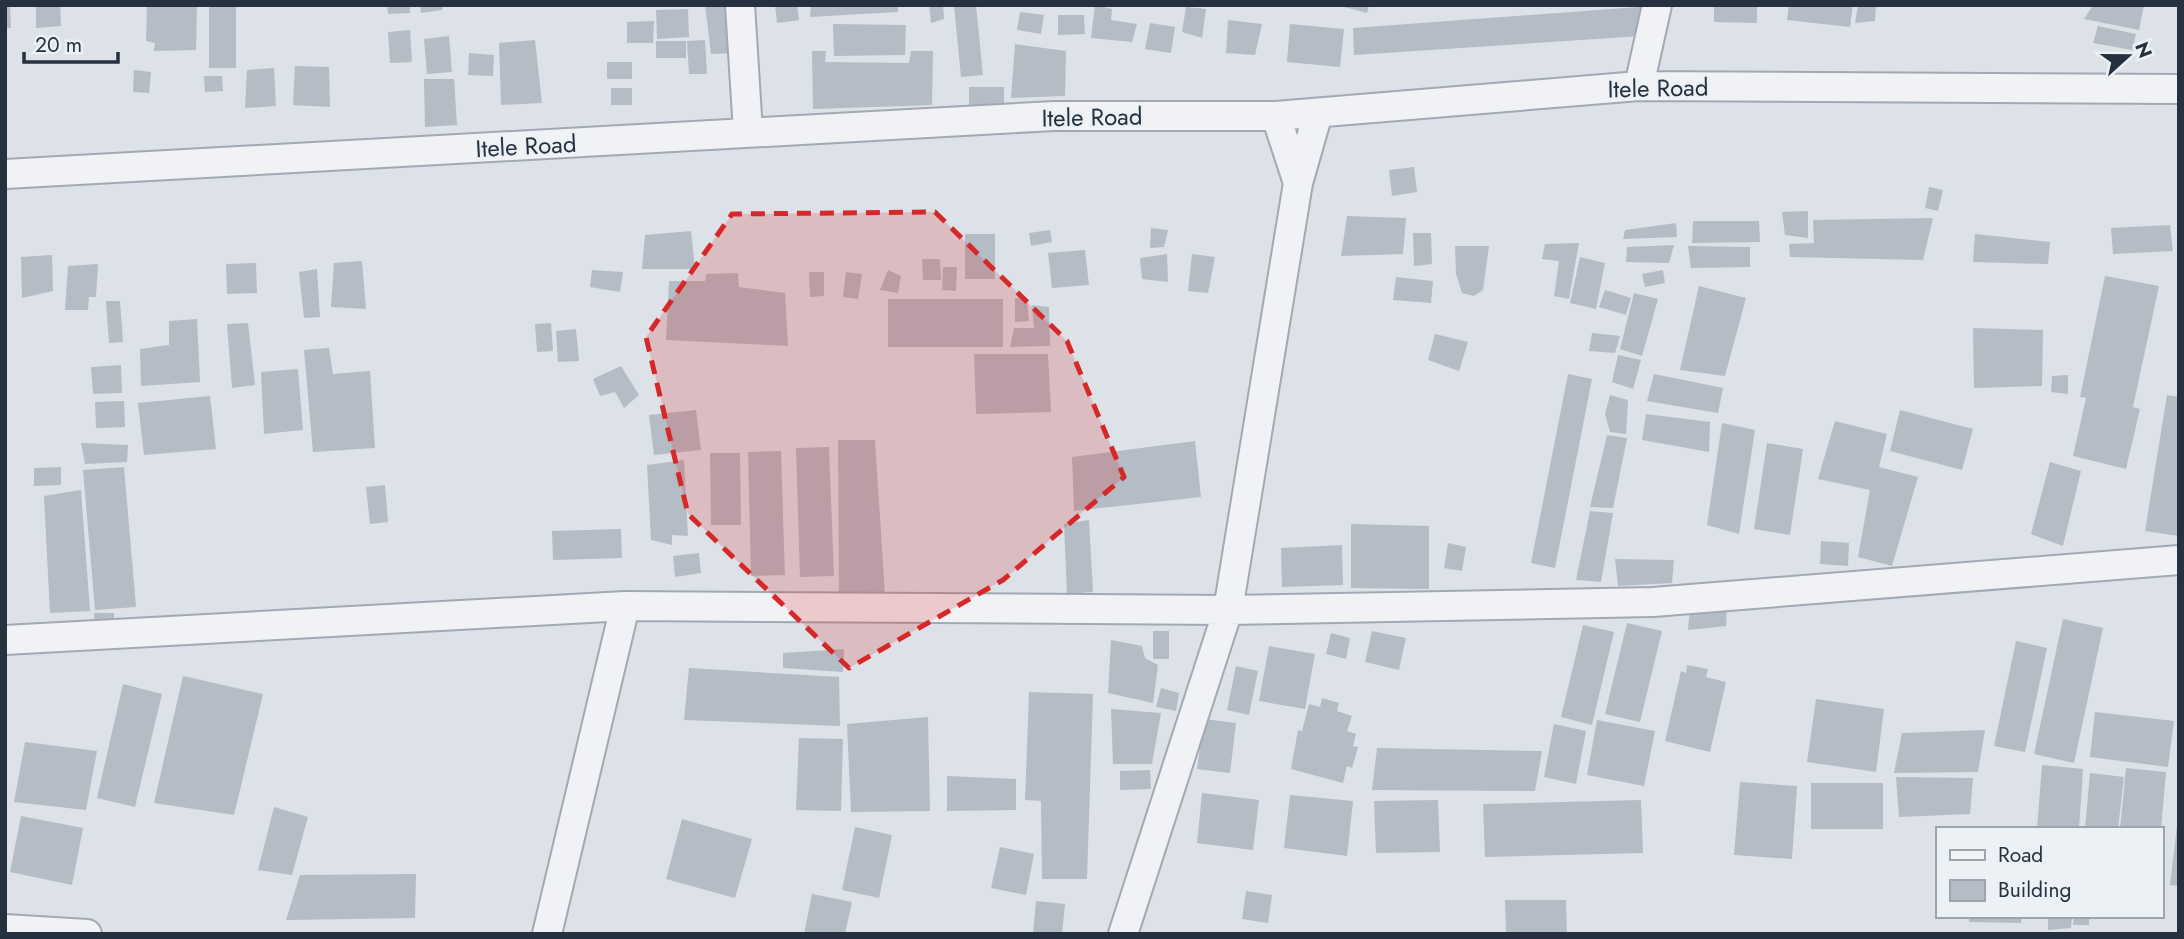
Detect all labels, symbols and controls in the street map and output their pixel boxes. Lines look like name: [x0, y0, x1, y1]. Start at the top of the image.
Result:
scale bar: [24, 21, 119, 65]
north arrow: [2093, 21, 2163, 91]
text: 20 m: [35, 30, 82, 60]
text: N: [2128, 38, 2159, 62]
street label: Itele Road: [1607, 70, 1709, 106]
street label: Itele Road: [1041, 99, 1143, 135]
street label: Itele Road: [475, 126, 577, 166]
legend: [1936, 827, 2163, 918]
text: Road: [1998, 840, 2043, 870]
text: Building: [1998, 875, 2071, 905]

